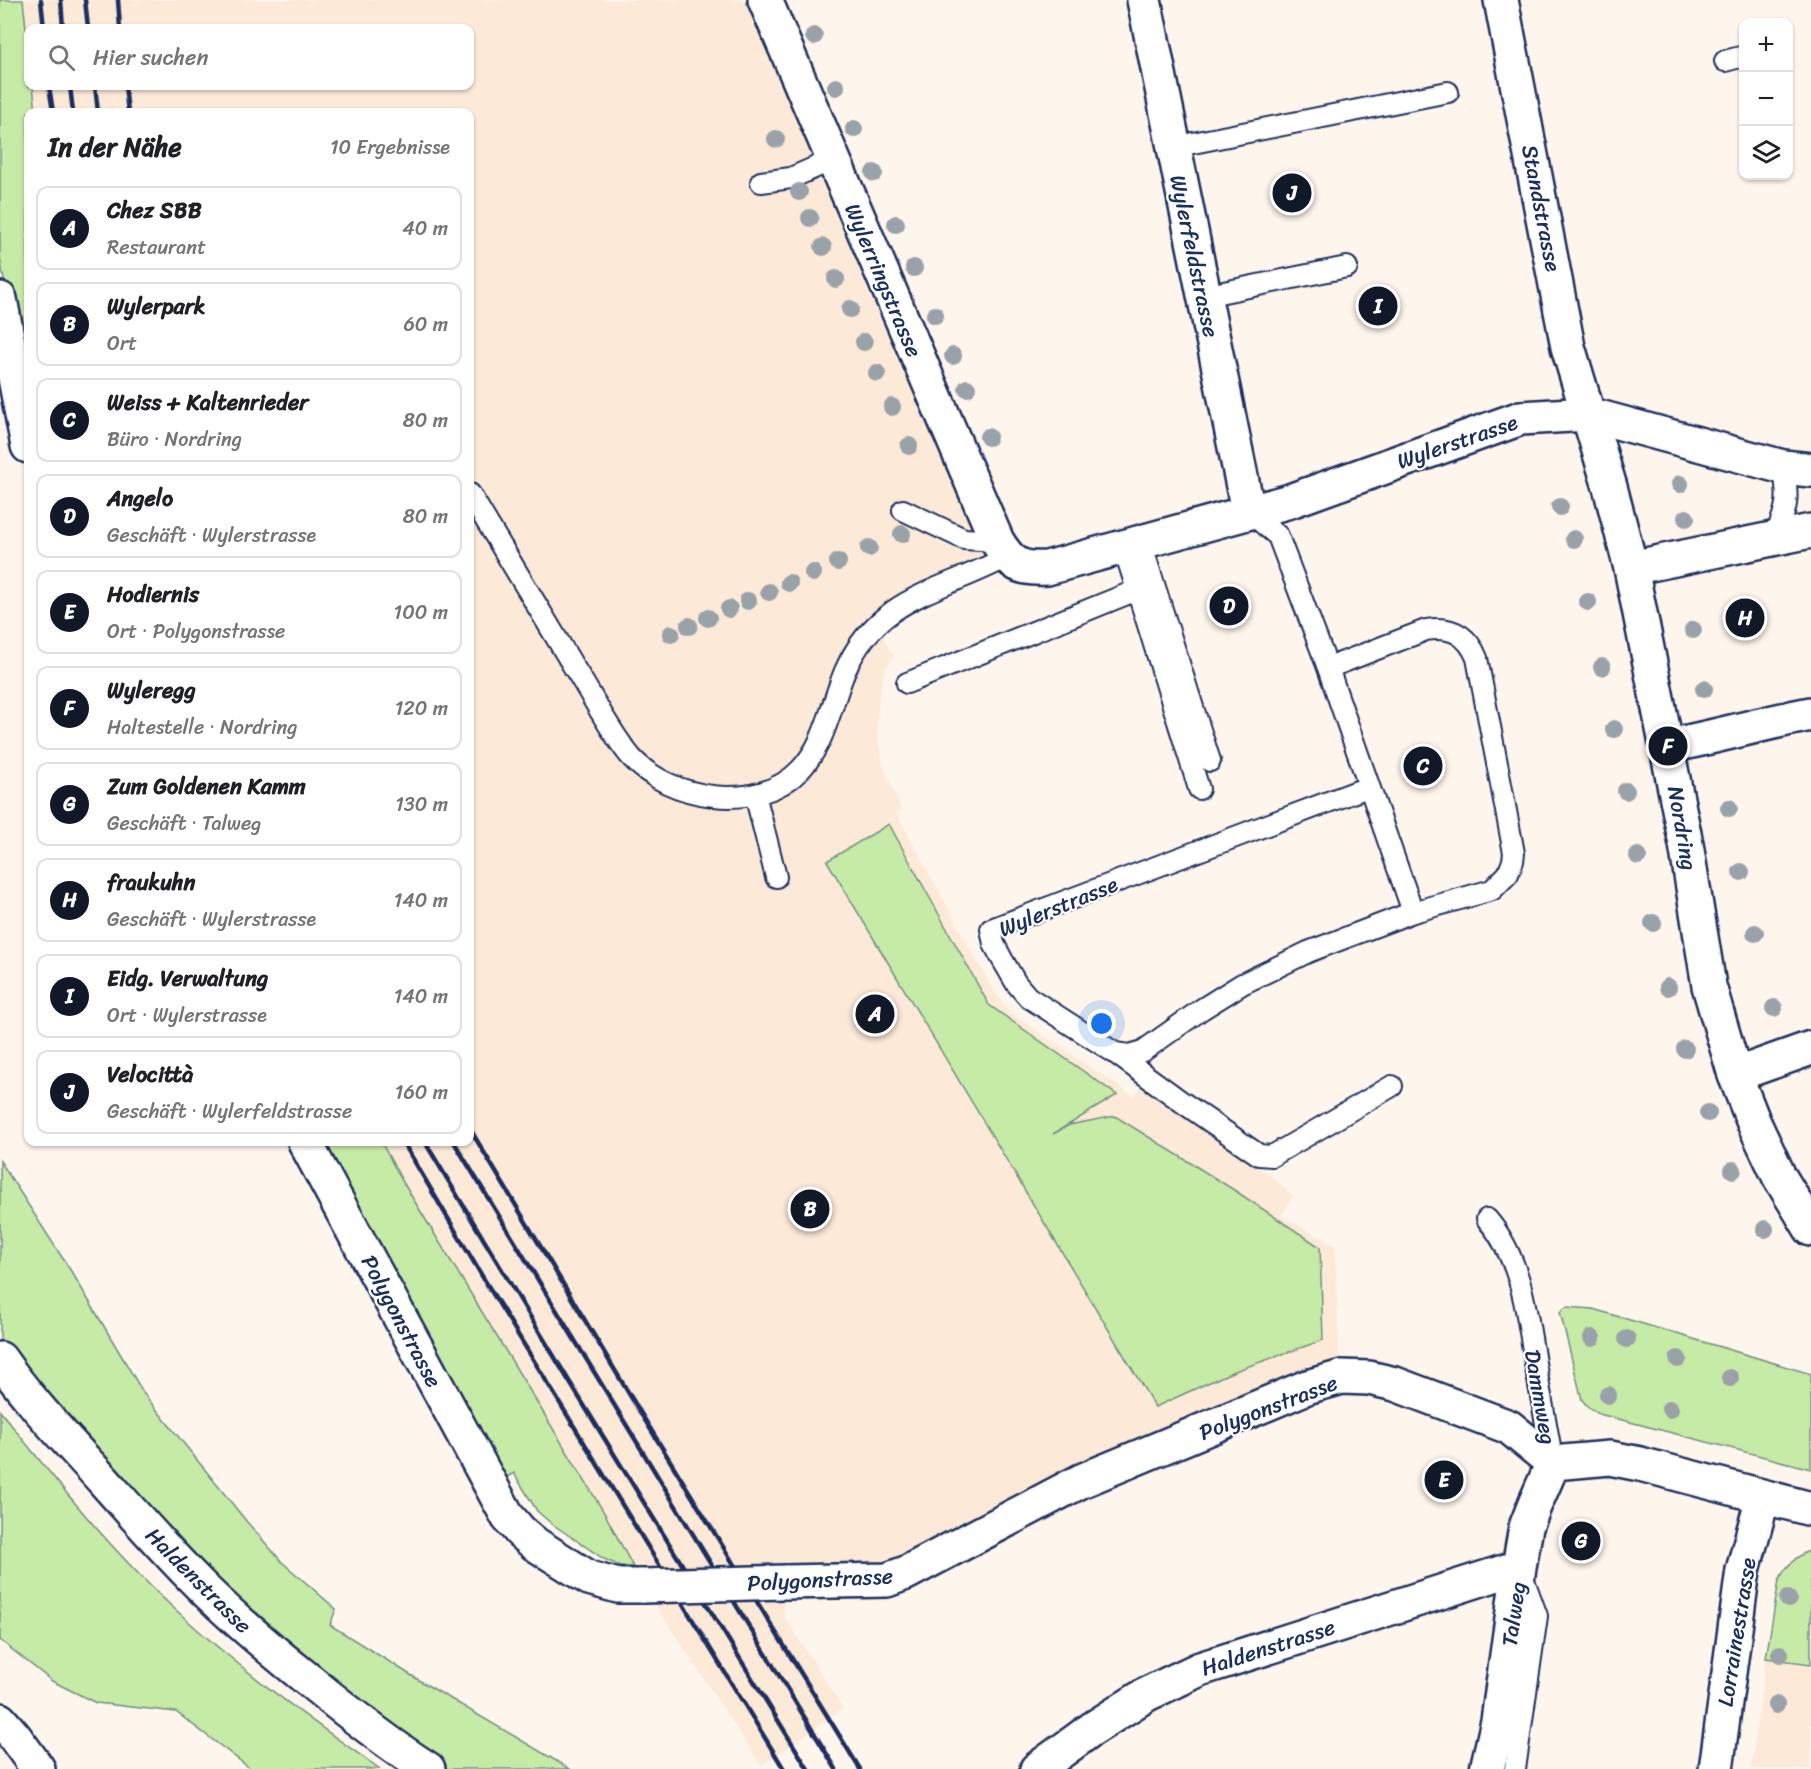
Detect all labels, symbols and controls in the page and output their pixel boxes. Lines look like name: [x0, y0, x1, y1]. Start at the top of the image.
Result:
map controls: [1739, 18, 1793, 180]
button: +: [1739, 18, 1793, 72]
search box: [24, 24, 474, 90]
text: Hier suchen: [93, 38, 208, 77]
icon: search: [45, 41, 78, 74]
button: −: [1739, 72, 1793, 126]
text: In der Nähe: [48, 124, 182, 170]
button: layers: [1739, 126, 1793, 180]
text: 10 Ergebnisse: [330, 130, 450, 165]
street label: Standstrasse: [1510, 141, 1573, 275]
pin: J: [1272, 170, 1312, 216]
street label: Wylerfeldstrasse: [1158, 171, 1231, 341]
text: Chez SBB: [107, 191, 202, 230]
street label: Wylerringstrasse: [833, 197, 934, 363]
text: A: [63, 211, 76, 246]
text: 40 m: [402, 211, 448, 246]
text: Restaurant: [107, 230, 206, 265]
pin: I: [1358, 284, 1398, 328]
text: Wylerpark: [107, 287, 205, 326]
text: B: [63, 307, 76, 342]
text: 60 m: [403, 307, 448, 342]
text: Ort: [107, 326, 137, 361]
text: Weiss + Kaltenrieder: [107, 383, 308, 422]
street label: Wylerstrasse: [1391, 402, 1523, 480]
text: C: [63, 403, 76, 438]
text: 80 m: [403, 403, 448, 438]
text: Büro · Nordring: [107, 422, 242, 457]
text: Angelo: [107, 479, 173, 518]
text: D: [64, 499, 75, 534]
text: 80 m: [403, 499, 448, 534]
text: Geschäft · Wylerstrasse: [107, 518, 316, 553]
text: Hodiernis: [107, 575, 199, 614]
pin: D: [1210, 584, 1248, 628]
text: E: [64, 595, 75, 630]
text: 100 m: [394, 595, 448, 630]
pin: H: [1726, 596, 1764, 640]
text: Ort · Polygonstrasse: [107, 614, 285, 649]
text: Wyleregg: [107, 671, 196, 710]
text: F: [64, 691, 75, 726]
text: 120 m: [395, 691, 448, 726]
text: Haltestelle · Nordring: [107, 710, 297, 745]
pin: F: [1648, 724, 1688, 768]
pin: C: [1404, 744, 1442, 789]
text: Zum Goldenen Kamm: [107, 767, 306, 806]
street label: Nordring: [1656, 783, 1709, 873]
text: G: [63, 787, 76, 822]
text: 130 m: [395, 787, 448, 822]
text: Geschäft · Talweg: [107, 806, 261, 841]
text: fraukuhn: [107, 863, 195, 902]
street label: Wylerstrasse: [993, 865, 1124, 948]
text: H: [62, 883, 77, 918]
text: 140 m: [394, 883, 448, 918]
text: Geschäft · Wylerstrasse: [107, 902, 316, 937]
text: Eidg. Verwaltung: [107, 959, 268, 998]
text: I: [66, 979, 73, 1014]
text: 140 m: [394, 979, 448, 1014]
pin: A: [856, 992, 894, 1036]
text: Ort · Wylerstrasse: [107, 998, 267, 1033]
your location: [1087, 1009, 1116, 1038]
text: Velocittà: [107, 1055, 193, 1094]
text: J: [65, 1075, 74, 1110]
text: 160 m: [395, 1075, 448, 1110]
text: Geschäft · Wylerfeldstrasse: [107, 1094, 352, 1129]
pin: B: [790, 1186, 830, 1232]
street label: Polygonstrasse: [350, 1248, 453, 1395]
street label: Dammweg: [1513, 1347, 1568, 1448]
street label: Polygonstrasse: [1193, 1363, 1343, 1452]
pin: E: [1424, 1458, 1464, 1502]
street label: Haldenstrasse: [136, 1517, 262, 1643]
pin: G: [1562, 1518, 1600, 1564]
street label: Lorrainestrasse: [1705, 1554, 1768, 1709]
street label: Polygonstrasse: [746, 1556, 894, 1603]
street label: Talweg: [1490, 1579, 1537, 1649]
street label: Haldenstrasse: [1196, 1607, 1340, 1688]

